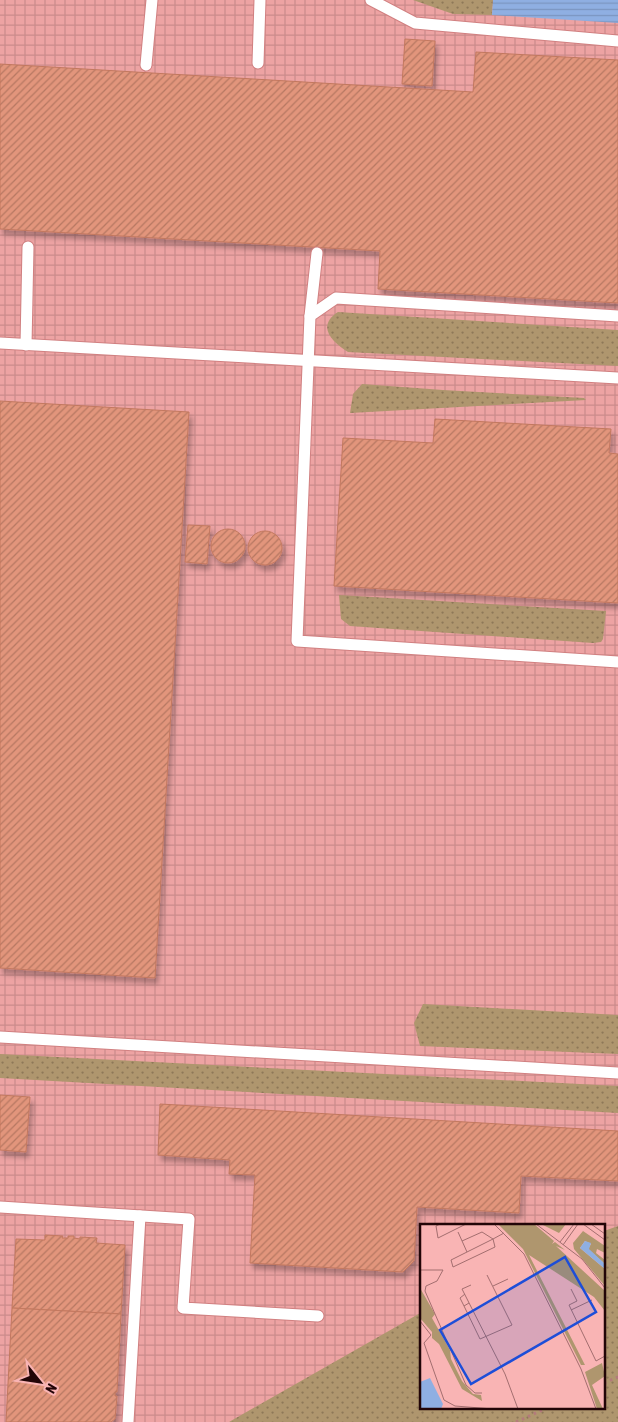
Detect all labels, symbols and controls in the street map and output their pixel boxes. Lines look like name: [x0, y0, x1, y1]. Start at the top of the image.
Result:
inset map: [420, 1224, 606, 1410]
north arrow: [15, 1357, 65, 1407]
text: N: [42, 1381, 60, 1396]

